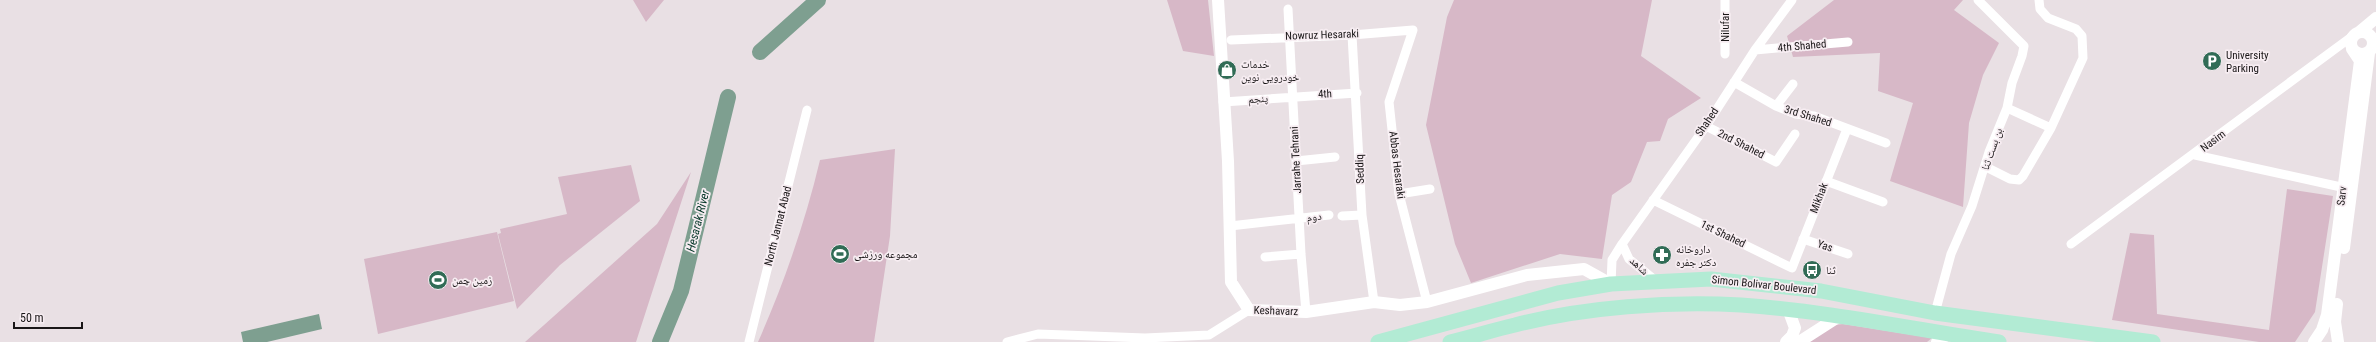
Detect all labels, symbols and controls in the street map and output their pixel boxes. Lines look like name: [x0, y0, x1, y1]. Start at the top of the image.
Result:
street label: Nilufar: [1719, 12, 1732, 42]
street label: Nowruz Hesaraki: [1285, 27, 1359, 43]
street label: 4th Shahed: [1777, 37, 1827, 55]
place label: University Parking: [2226, 49, 2269, 75]
parking icon: University Parking: [2201, 50, 2223, 72]
place label: خدمات خودرویی نوین: [1241, 58, 1299, 84]
shop icon: خدمات خودرویی نوین: [1216, 59, 1238, 81]
street label: 4th: [1318, 87, 1332, 101]
street label: پنجم: [1248, 92, 1269, 107]
street label: 3rd Shahed: [1783, 103, 1833, 129]
street label: Shahed: [1693, 105, 1721, 139]
street label: Jarrahe Tehrani: [1288, 126, 1304, 194]
street label: بن بست ثنا: [1979, 126, 2005, 172]
street label: 2nd Shahed: [1715, 127, 1767, 161]
street label: Nasim: [2198, 127, 2228, 155]
street label: Abbas Hesaraki: [1386, 130, 1408, 200]
street label: Seddiq: [1353, 154, 1367, 184]
street label: Mikhak: [1807, 181, 1831, 215]
street label: North Jannat Abad: [762, 185, 794, 267]
street label: Sarv: [2334, 185, 2350, 206]
water label: Hesarak River: [684, 188, 713, 253]
street label: دوم: [1306, 210, 1323, 224]
street label: 1st Shahed: [1698, 218, 1748, 250]
street label: Yas: [1815, 237, 1835, 255]
sports icon: مجموعه ورزشی: [829, 243, 851, 265]
place label: داروخانه دکتر جفره: [1676, 243, 1717, 269]
pharmacy icon: داروخانه دکتر جفره: [1651, 244, 1673, 266]
place label: مجموعه ورزشی: [854, 248, 918, 261]
street label: شاهد: [1627, 254, 1651, 278]
bus stop icon: ثنا: [1801, 259, 1823, 281]
place label: ثنا: [1826, 264, 1836, 277]
sports icon: زمین چمن: [427, 269, 449, 291]
street label: Simon Bolivar Boulevard: [1711, 273, 1817, 297]
place label: زمین چمن: [452, 274, 492, 287]
scale bar: [14, 304, 82, 330]
street label: Keshavarz: [1253, 304, 1299, 318]
text: 50 m: [20, 311, 44, 325]

